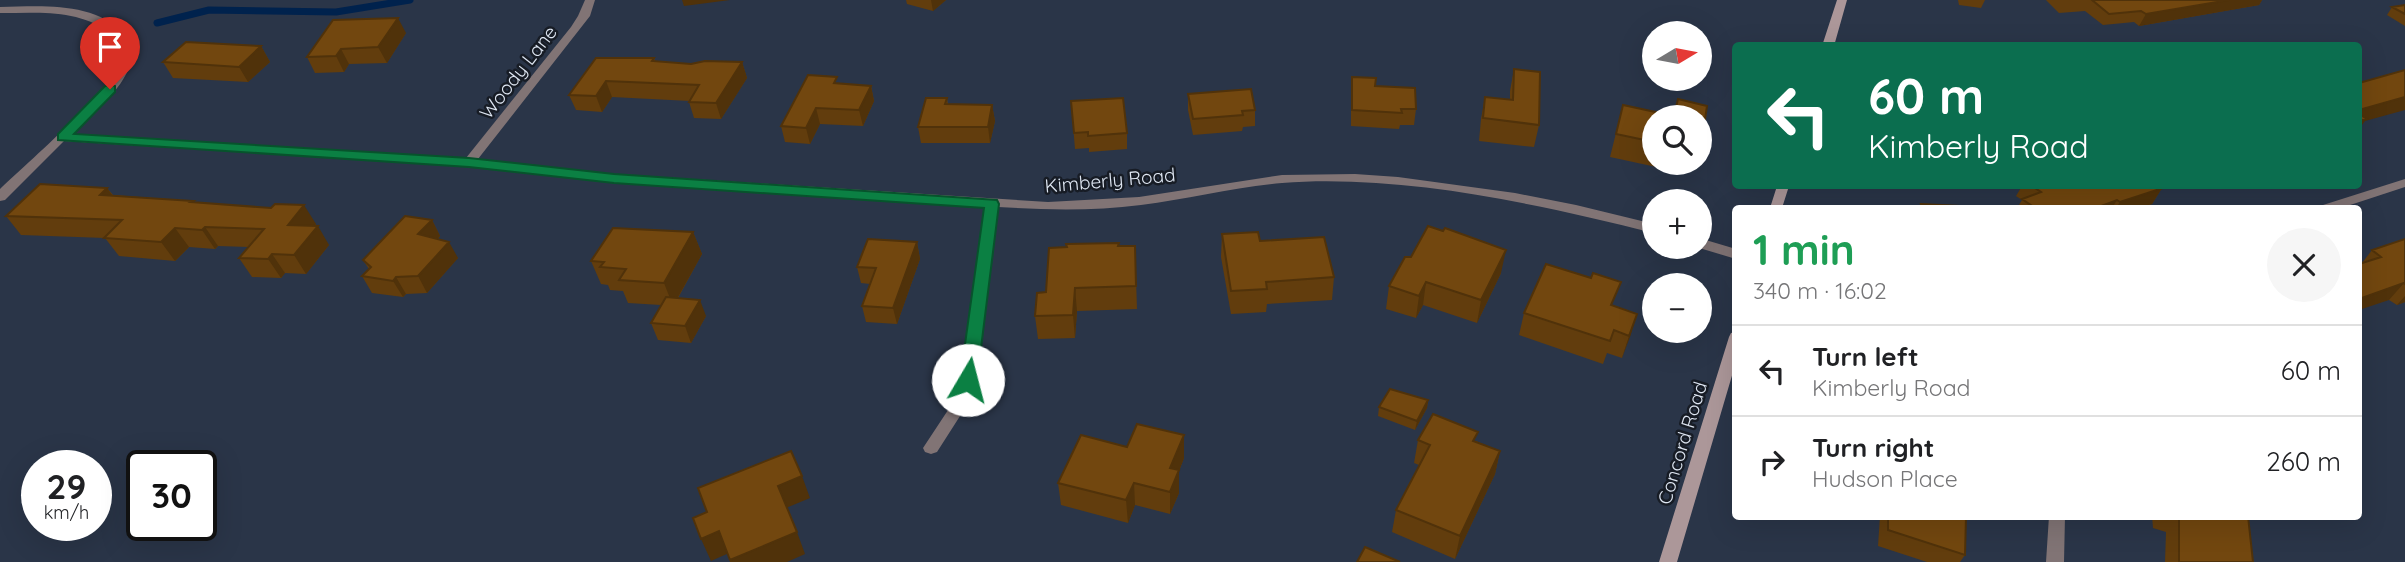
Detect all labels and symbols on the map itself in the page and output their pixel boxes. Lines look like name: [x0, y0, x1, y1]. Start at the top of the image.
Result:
pin: [80, 17, 140, 89]
street label: Woody Lane: [474, 21, 562, 123]
north arrow: [1642, 21, 1712, 91]
street label: Kimberly Road: [1044, 162, 1176, 198]
position arrow: [931, 343, 1005, 417]
street label: Concord Road: [1652, 379, 1712, 507]
speed limit sign: 30: [126, 450, 217, 541]

